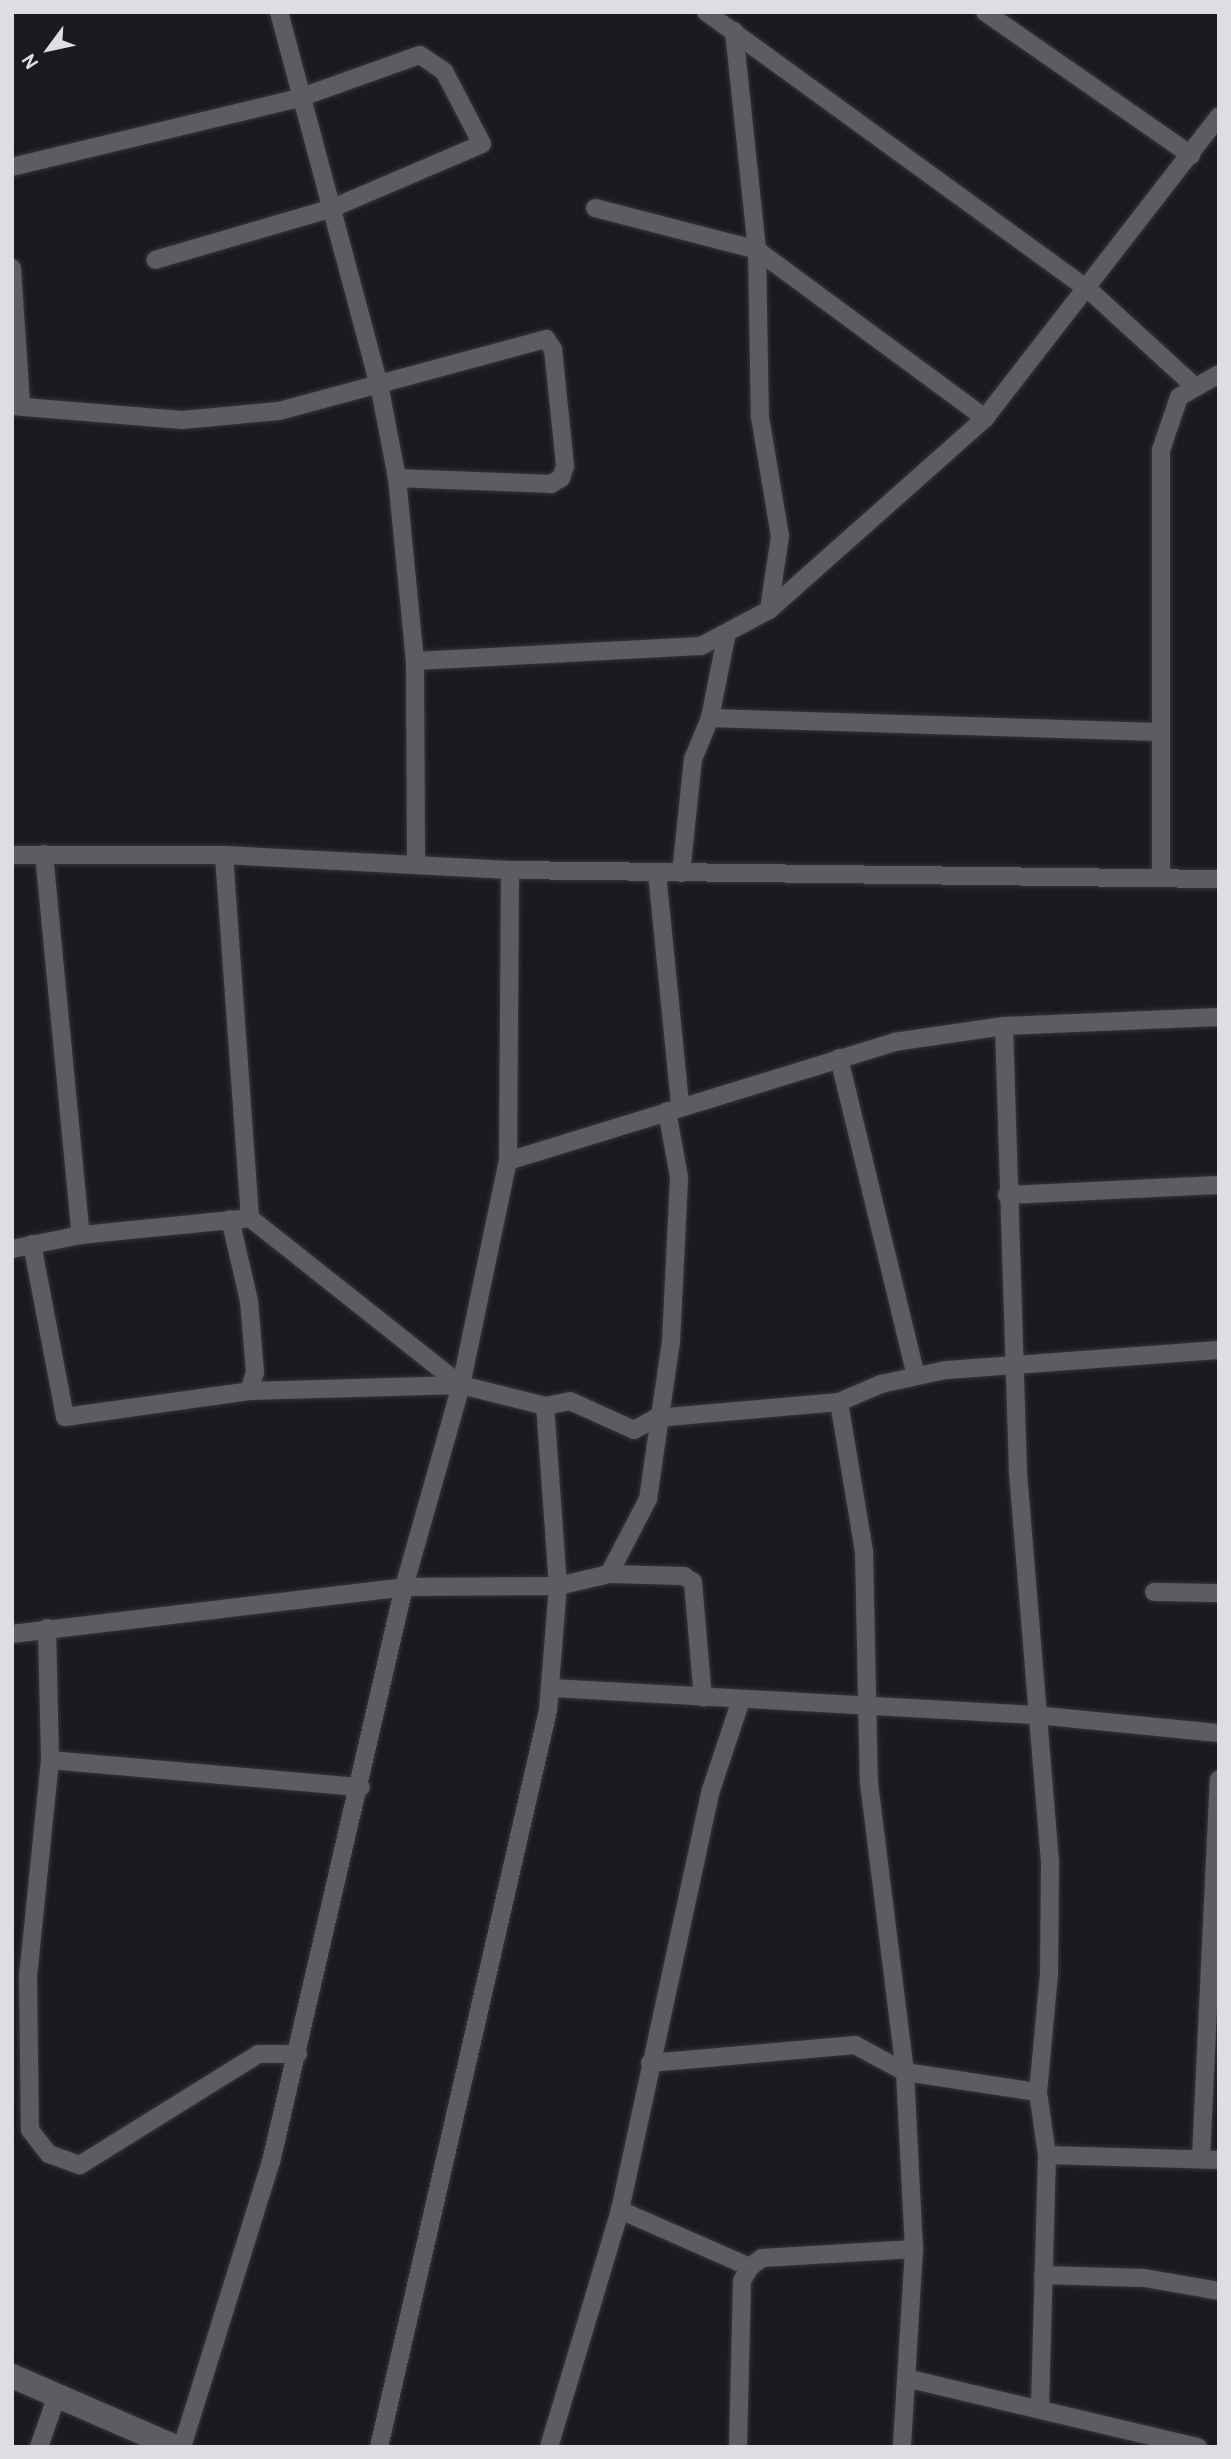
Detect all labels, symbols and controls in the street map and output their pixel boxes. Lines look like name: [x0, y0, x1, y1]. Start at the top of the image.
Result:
north arrow: [14, 14, 84, 84]
text: N: [18, 48, 45, 73]

